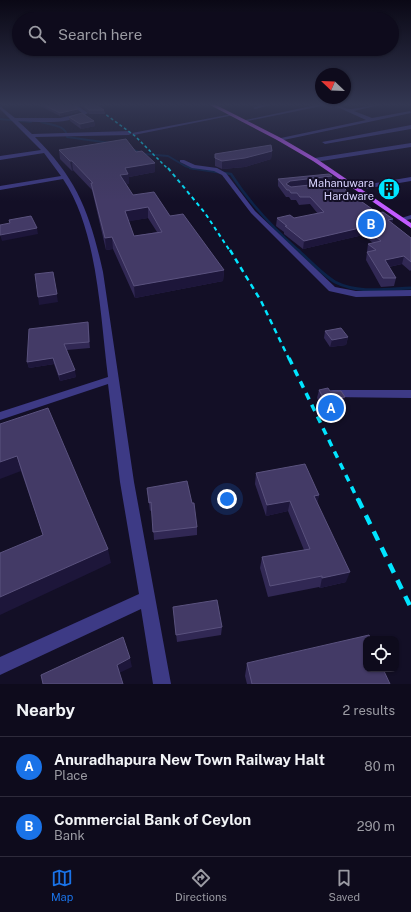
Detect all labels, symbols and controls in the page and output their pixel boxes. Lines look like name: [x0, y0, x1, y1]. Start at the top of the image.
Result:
search box: [12, 12, 399, 56]
icon: search: [26, 23, 48, 45]
text: Search here: [58, 26, 142, 43]
north arrow: [315, 68, 351, 104]
building icon: Mahanuwara Hardware: [376, 176, 402, 202]
place label: Mahanuwara Hardware: [308, 177, 374, 202]
pin: B: [358, 209, 384, 239]
pin: A: [318, 393, 344, 423]
your location: [217, 489, 237, 509]
map controls: [363, 636, 399, 672]
button: locate: [363, 636, 399, 672]
text: Nearby: [16, 700, 75, 720]
text: 2 results: [343, 703, 395, 718]
text: Anuradhapura New Town Railway Halt: [54, 751, 325, 768]
text: A: [24, 759, 34, 774]
text: 80 m: [364, 759, 395, 774]
text: Place: [54, 768, 88, 783]
text: Commercial Bank of Ceylon: [54, 811, 251, 828]
text: B: [25, 819, 33, 834]
text: 290 m: [357, 819, 395, 834]
text: Bank: [54, 828, 85, 843]
tab: Map: [51, 867, 73, 903]
tab: Directions: [175, 867, 227, 903]
tab: Saved: [329, 867, 360, 903]

